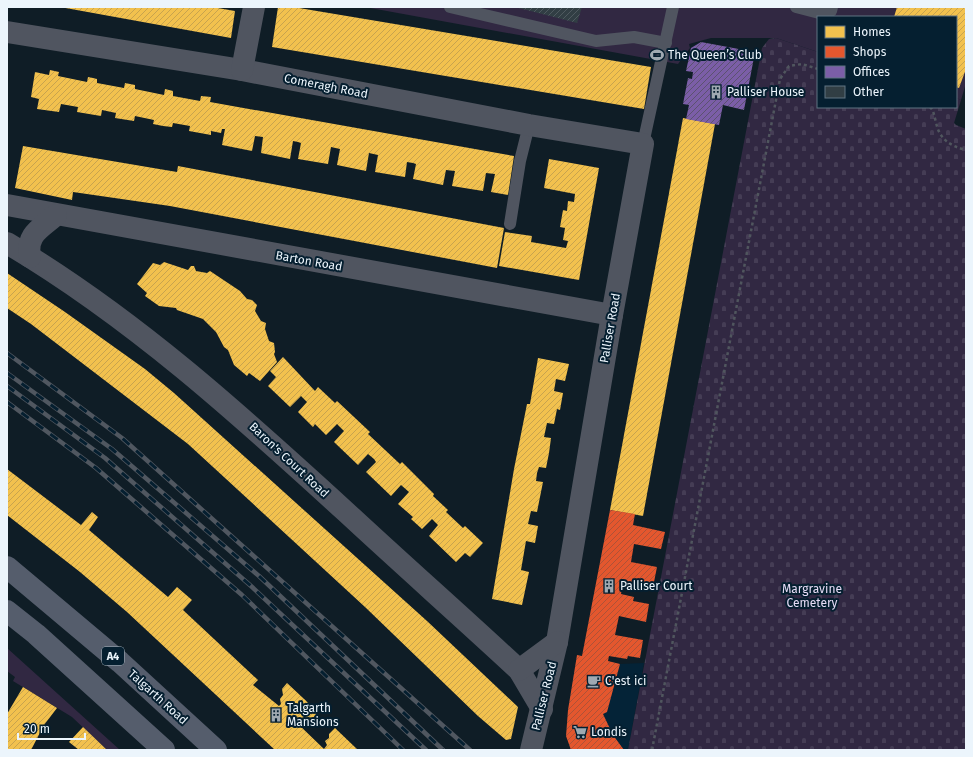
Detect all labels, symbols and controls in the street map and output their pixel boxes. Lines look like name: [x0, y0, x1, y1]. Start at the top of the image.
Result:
legend: [817, 16, 957, 108]
text: Homes: [853, 25, 891, 39]
text: Shops: [853, 45, 887, 59]
sports icon: The Queen’s Club: [649, 47, 665, 63]
place label: The Queen’s Club: [668, 48, 762, 62]
text: Offices: [853, 65, 890, 79]
street label: Comeragh Road: [283, 71, 369, 101]
building icon: Palliser House: [708, 84, 724, 100]
place label: Palliser House: [727, 85, 804, 99]
text: Other: [853, 85, 884, 99]
street label: Barton Road: [275, 248, 343, 274]
street label: Palliser Road: [597, 292, 623, 364]
street label: Baron's Court Road: [246, 420, 332, 500]
building icon: Palliser Court: [601, 578, 617, 594]
place label: Palliser Court: [620, 579, 693, 593]
park label: Margravine Cemetery: [782, 582, 842, 610]
road number: A4: [102, 647, 124, 665]
street label: Palliser Road: [529, 660, 559, 732]
street label: Talgarth Road: [125, 667, 191, 727]
cafe icon: C'est ici: [586, 673, 602, 689]
place label: C'est ici: [605, 674, 646, 688]
place label: Talgarth Mansions: [287, 701, 339, 729]
building icon: Talgarth Mansions: [268, 707, 284, 723]
scale bar: [18, 715, 85, 741]
text: 20 m: [24, 722, 50, 736]
supermarket icon: Londis: [572, 724, 588, 740]
place label: Londis: [591, 725, 627, 739]

